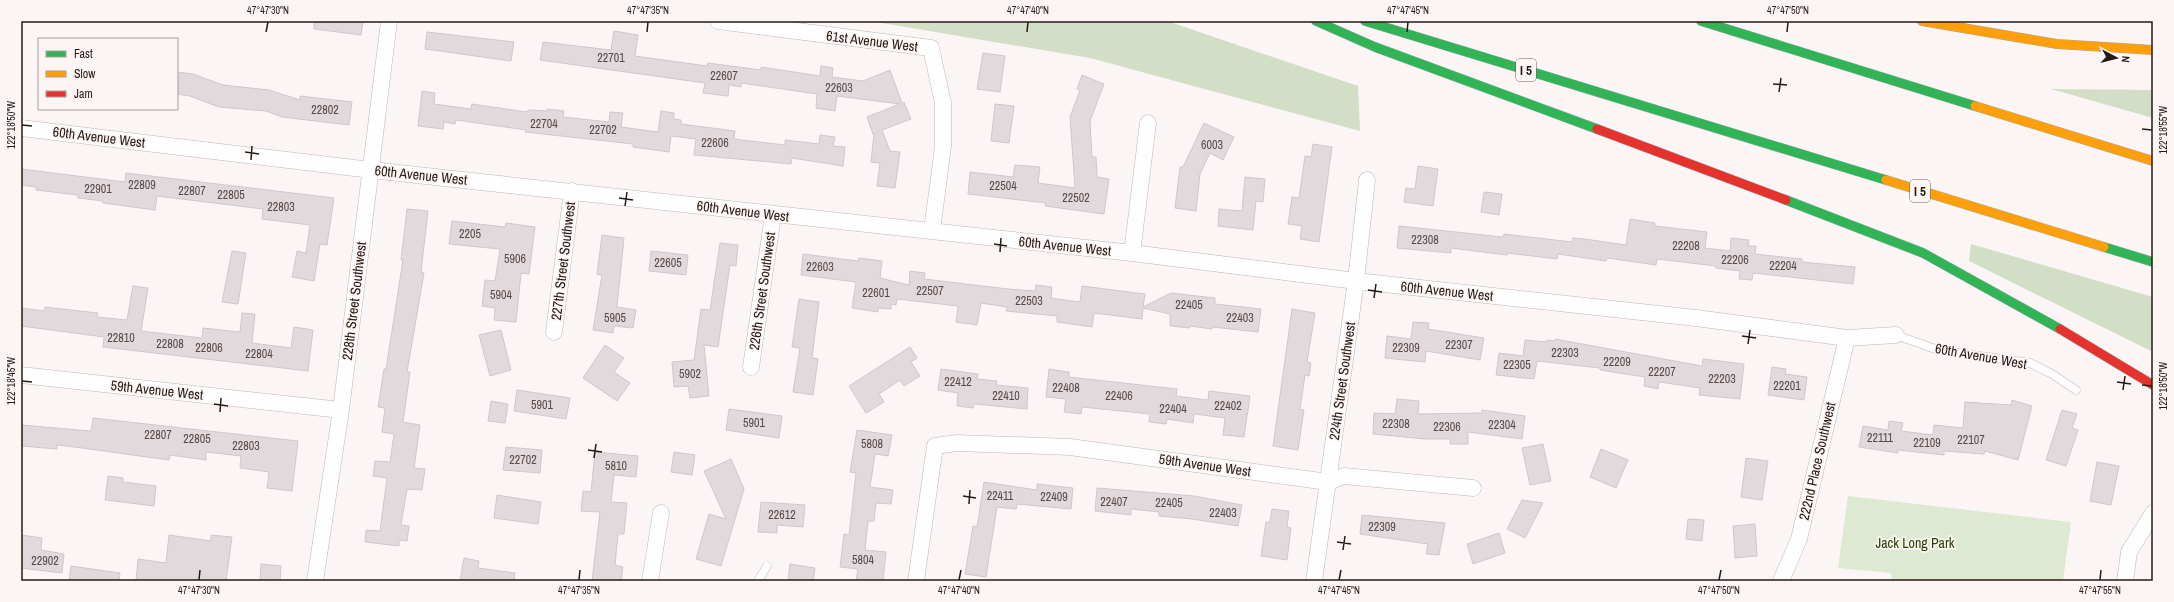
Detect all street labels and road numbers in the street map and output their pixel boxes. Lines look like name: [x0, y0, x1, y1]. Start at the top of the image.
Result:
street label: 61st Avenue West: [825, 26, 919, 56]
road number: I 5: [1516, 59, 1536, 81]
street label: 60th Avenue West: [52, 122, 146, 152]
street label: 60th Avenue West: [374, 161, 468, 189]
road number: I 5: [1910, 180, 1930, 202]
street label: 60th Avenue West: [696, 196, 790, 226]
street label: 227th Street Southwest: [547, 201, 579, 321]
street label: 226th Street Southwest: [745, 231, 779, 351]
street label: 60th Avenue West: [1018, 232, 1112, 260]
street label: 228th Street Southwest: [338, 241, 370, 361]
street label: 60th Avenue West: [1400, 277, 1494, 305]
street label: 224th Street Southwest: [1325, 321, 1359, 441]
street label: 60th Avenue West: [1934, 339, 2028, 373]
street label: 59th Avenue West: [110, 376, 204, 404]
street label: 222nd Place Southwest: [1795, 400, 1839, 522]
street label: 59th Avenue West: [1158, 450, 1252, 480]

